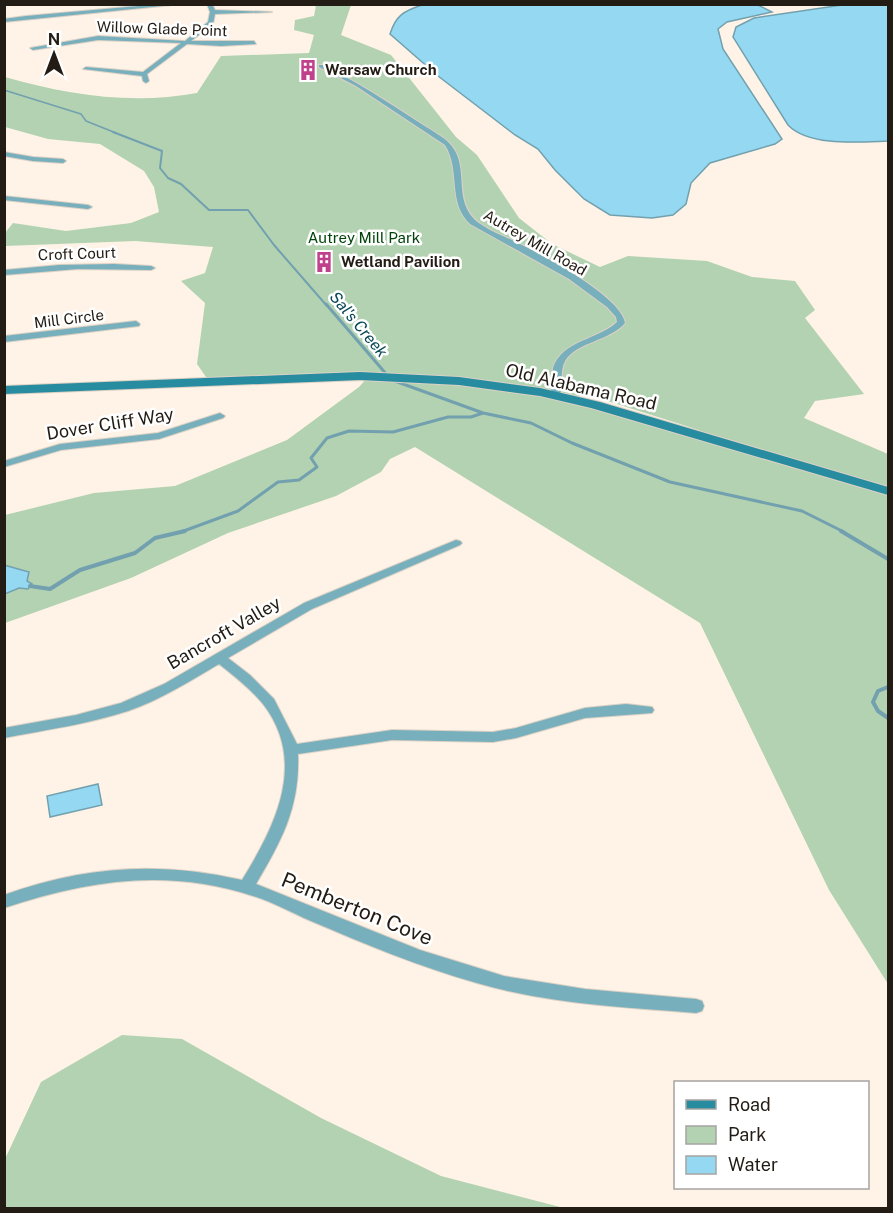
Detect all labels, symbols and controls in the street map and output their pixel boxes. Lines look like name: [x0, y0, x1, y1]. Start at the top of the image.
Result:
street label: Willow Glade Point: [96, 18, 228, 39]
north arrow: [24, 24, 84, 84]
text: N: [48, 30, 60, 49]
building icon: Warsaw Church: [296, 58, 320, 82]
place label: Warsaw Church: [325, 61, 437, 78]
street label: Autrey Mill Road: [481, 206, 590, 279]
park label: Autrey Mill Park: [308, 229, 420, 246]
street label: Croft Court: [38, 244, 117, 263]
building icon: Wetland Pavilion: [312, 250, 336, 274]
place label: Wetland Pavilion: [341, 253, 460, 270]
water label: Sal's Creek: [326, 288, 392, 361]
street label: Mill Circle: [33, 306, 105, 331]
street label: Old Alabama Road: [504, 359, 659, 414]
street label: Dover Cliff Way: [45, 403, 175, 444]
street label: Bancroft Valley: [163, 591, 285, 674]
street label: Pemberton Cove: [278, 867, 436, 950]
legend: [674, 1081, 869, 1189]
text: Road: [728, 1094, 771, 1115]
text: Park: [728, 1124, 766, 1145]
text: Water: [728, 1154, 778, 1175]

